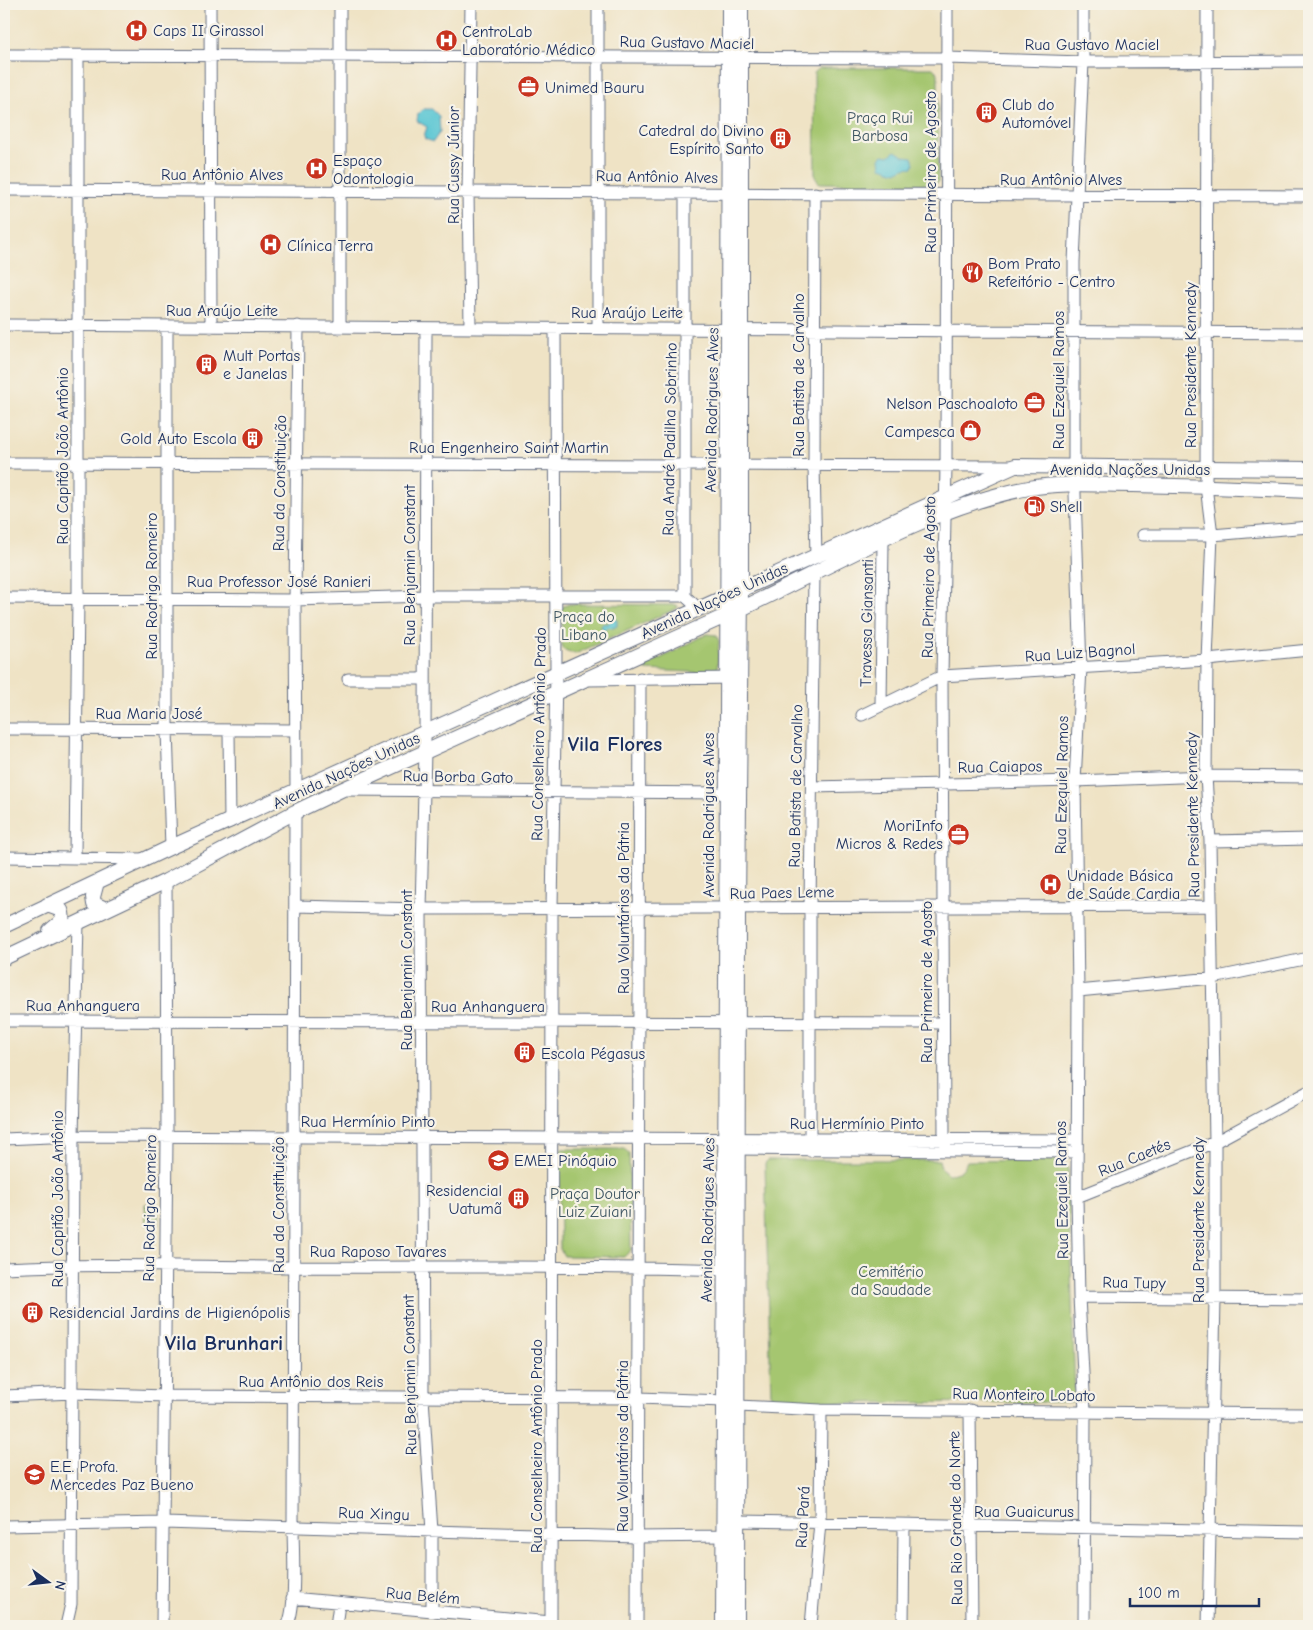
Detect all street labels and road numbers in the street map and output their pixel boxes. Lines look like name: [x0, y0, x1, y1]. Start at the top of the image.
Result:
street label: Rua Gustavo Maciel: [619, 33, 754, 53]
street label: Rua Gustavo Maciel: [1025, 36, 1159, 54]
street label: Rua Primeiro de Agosto: [922, 91, 940, 253]
street label: Rua Cussy Júnior: [445, 105, 463, 224]
street label: Rua Antônio Alves: [161, 166, 283, 184]
street label: Rua Antônio Alves: [596, 167, 719, 187]
street label: Rua Antônio Alves: [1000, 171, 1122, 189]
street label: Rua Presidente Kennedy: [1182, 281, 1200, 448]
street label: Rua Batista de Carvalho: [790, 293, 808, 457]
street label: Rua Araújo Leite: [166, 302, 278, 320]
street label: Rua Araújo Leite: [571, 304, 683, 322]
street label: Rua Ezequiel Ramos: [1050, 310, 1068, 449]
street label: Avenida Rodrigues Alves: [702, 327, 722, 493]
street label: Rua André Padilha Sobrinho: [659, 342, 681, 536]
street label: Rua Capitão João Antônio: [54, 367, 72, 545]
street label: Rua da Constituição: [270, 415, 290, 551]
street label: Rua Engenheiro Saint Martin: [409, 439, 609, 457]
street label: Avenida Nações Unidas: [1050, 461, 1210, 479]
street label: Rua Benjamin Constant: [401, 484, 419, 645]
street label: Rua Primeiro de Agosto: [919, 496, 939, 658]
street label: Rua Rodrigo Romeiro: [143, 512, 161, 660]
street label: Avenida Nações Unidas: [638, 559, 791, 643]
street label: Travessa Giansanti: [857, 559, 877, 687]
street label: Rua Professor José Ranieri: [187, 573, 371, 591]
street label: Rua Conselheiro Antônio Prado: [528, 627, 550, 841]
street label: Rua Luiz Bagnol: [1024, 640, 1136, 666]
street label: Rua Batista de Carvalho: [786, 704, 806, 868]
street label: Rua Maria José: [96, 705, 202, 723]
street label: Rua Ezequiel Ramos: [1052, 715, 1072, 854]
street label: Avenida Nações Unidas: [270, 729, 423, 813]
street label: Rua Presidente Kennedy: [1183, 731, 1203, 898]
street label: Avenida Rodrigues Alves: [700, 732, 718, 898]
street label: Rua Caiapos: [957, 757, 1043, 777]
street label: Rua Borba Gato: [403, 767, 513, 787]
street label: Rua Voluntários da Pátria: [615, 822, 633, 994]
street label: Rua Paes Leme: [729, 883, 835, 903]
street label: Rua Benjamin Constant: [398, 889, 416, 1050]
street label: Rua Primeiro de Agosto: [918, 901, 936, 1063]
street label: Rua Anhanguera: [26, 997, 140, 1015]
street label: Rua Anhanguera: [431, 998, 545, 1016]
street label: Rua Capitão João Antônio: [49, 1110, 67, 1288]
street label: Rua Hermínio Pinto: [301, 1113, 435, 1131]
street label: Rua Hermínio Pinto: [790, 1115, 924, 1133]
street label: Rua Ezequiel Ramos: [1052, 1120, 1072, 1259]
street label: Rua Rodrigo Romeiro: [140, 1134, 160, 1282]
street label: Rua Caetés: [1096, 1135, 1173, 1181]
street label: Rua Presidente Kennedy: [1190, 1136, 1208, 1303]
street label: Rua da Constituição: [270, 1137, 288, 1273]
street label: Avenida Rodrigues Alves: [698, 1137, 718, 1303]
street label: Rua Raposo Tavares: [310, 1243, 447, 1261]
street label: Rua Tupy: [1102, 1273, 1167, 1293]
street label: Rua Benjamin Constant: [400, 1294, 420, 1456]
street label: Rua Conselheiro Antônio Prado: [528, 1339, 546, 1553]
street label: Rua Voluntários da Pátria: [614, 1360, 632, 1532]
street label: Rua Antônio dos Reis: [239, 1373, 384, 1391]
street label: Rua Monteiro Lobato: [952, 1385, 1096, 1405]
street label: Rua Rio Grande do Norte: [945, 1431, 967, 1605]
street label: Rua Pará: [792, 1486, 814, 1548]
street label: Rua Guaicurus: [974, 1503, 1074, 1521]
street label: Rua Xingu: [338, 1504, 410, 1524]
street label: Rua Belém: [385, 1584, 461, 1608]

